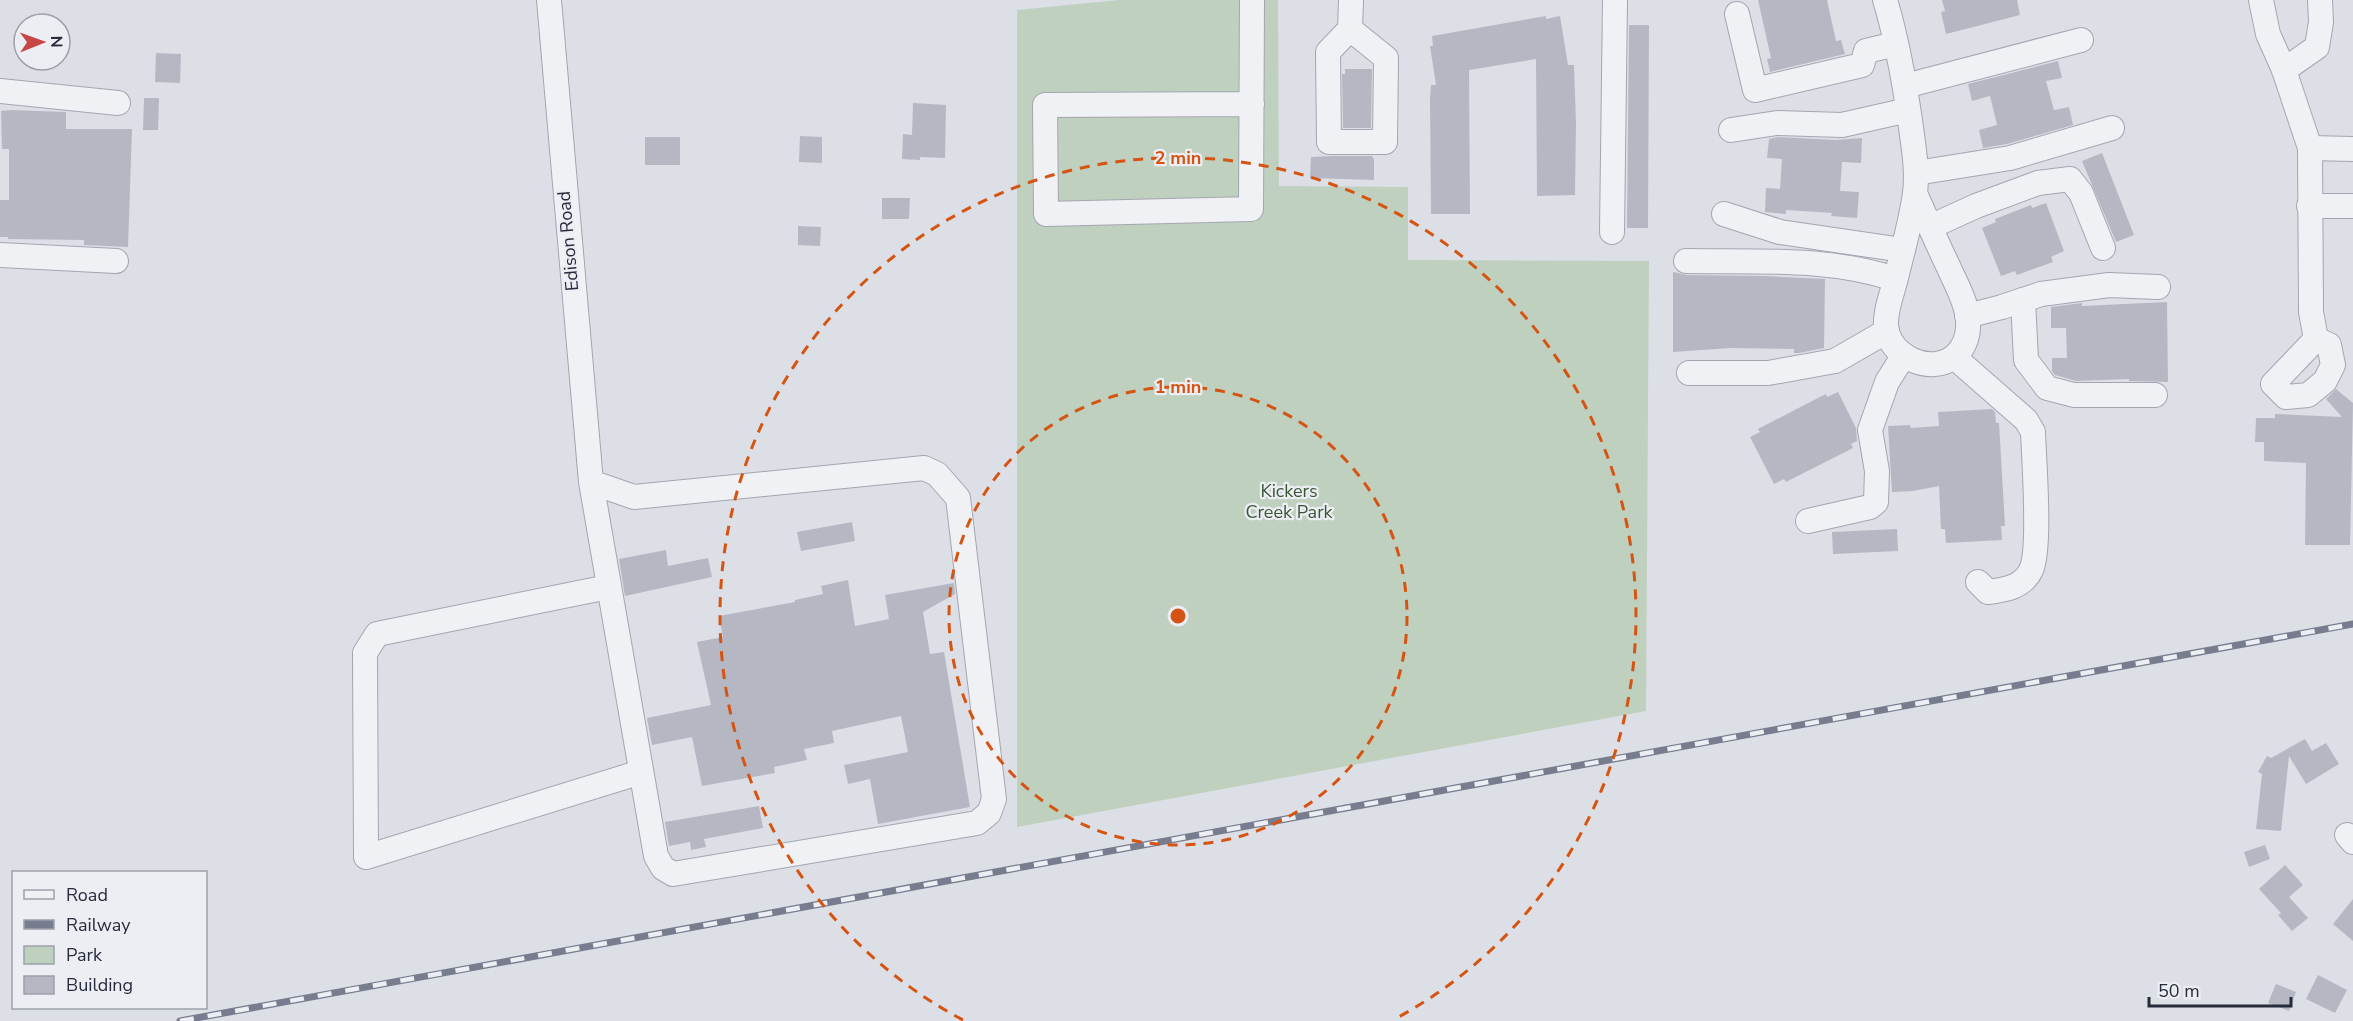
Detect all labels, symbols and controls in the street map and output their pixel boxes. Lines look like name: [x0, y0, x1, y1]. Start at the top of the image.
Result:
north arrow: [12, 12, 72, 72]
text: N: [45, 36, 67, 48]
text: 2 min: [1155, 146, 1201, 170]
street label: Edison Road: [552, 190, 584, 292]
text: 1 min: [1155, 375, 1201, 399]
park label: Kickers Creek Park: [1245, 479, 1334, 524]
centre of rings: [1168, 606, 1188, 626]
legend: [12, 871, 207, 1009]
text: Road: [66, 883, 108, 907]
text: Railway: [66, 913, 131, 937]
text: Park: [66, 943, 103, 967]
scale bar: [2149, 970, 2292, 1008]
text: Building: [66, 973, 133, 997]
text: 50 m: [2158, 979, 2200, 1003]

